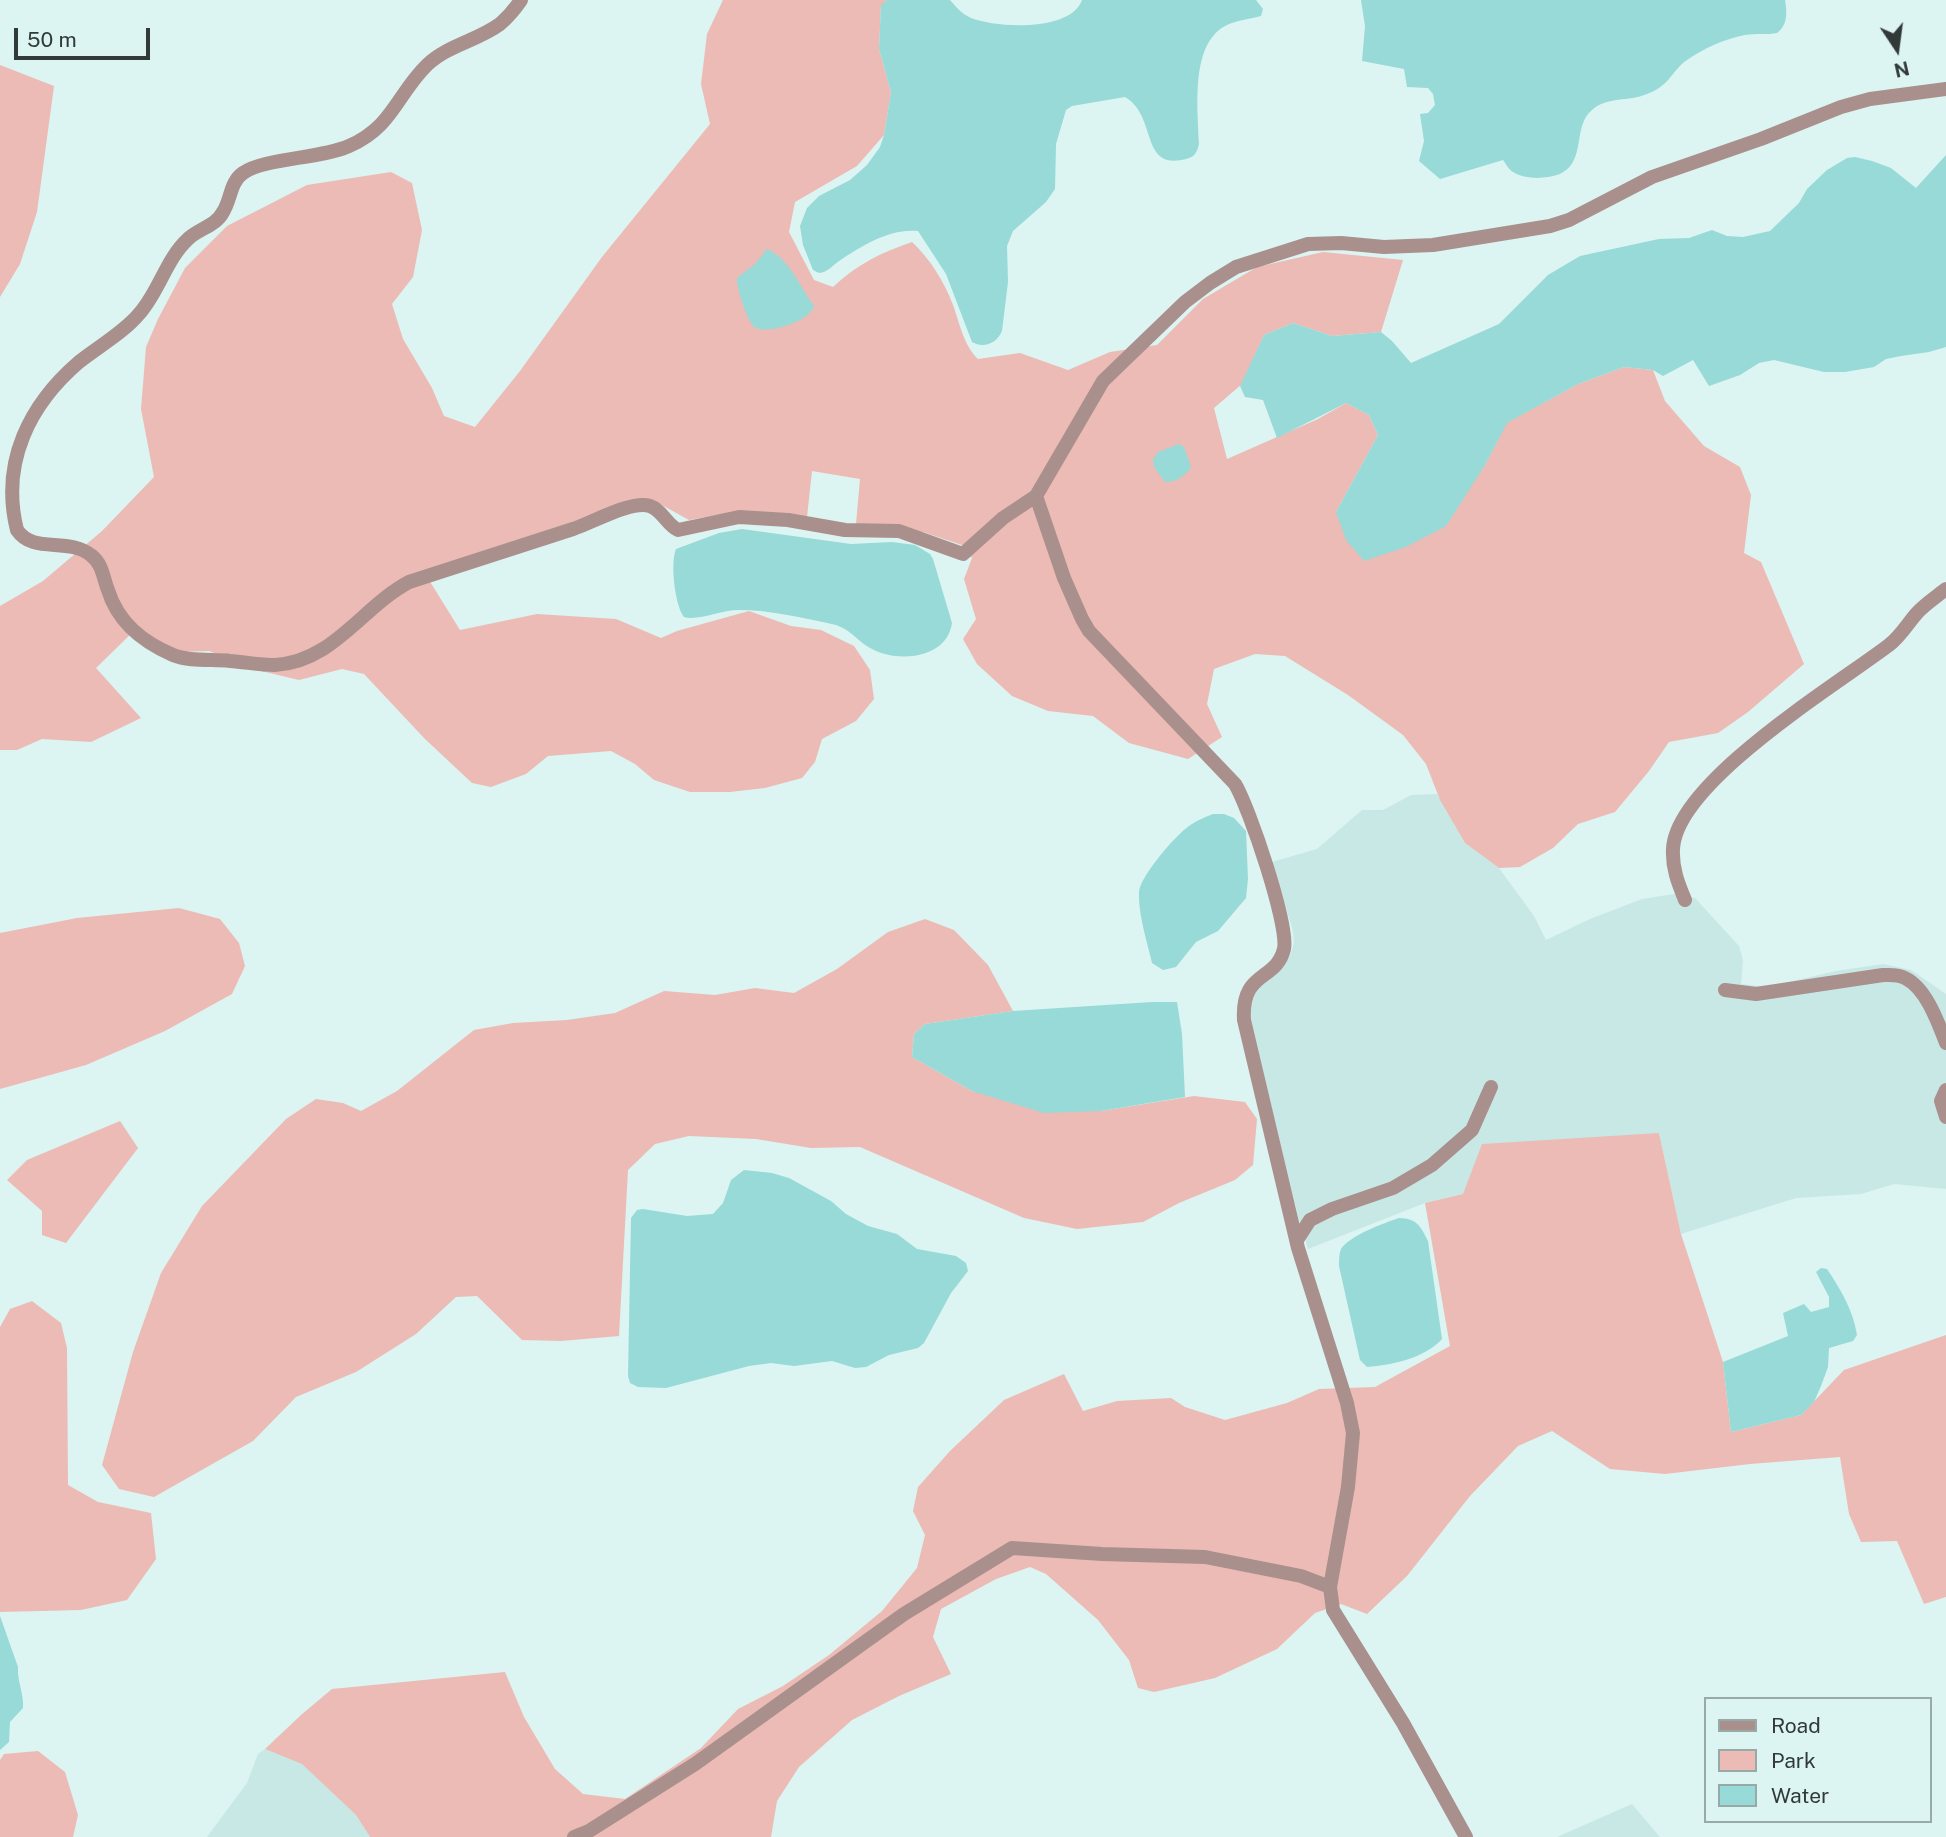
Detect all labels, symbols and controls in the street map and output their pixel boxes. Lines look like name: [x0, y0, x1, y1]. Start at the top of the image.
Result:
scale bar: [18, 14, 154, 58]
north arrow: [1862, 14, 1932, 84]
text: 50 m: [27, 27, 77, 52]
text: N: [1892, 57, 1911, 82]
legend: [1704, 1697, 1932, 1823]
text: Road: [1771, 1713, 1821, 1738]
text: Park: [1771, 1748, 1816, 1773]
text: Water: [1771, 1783, 1829, 1808]

